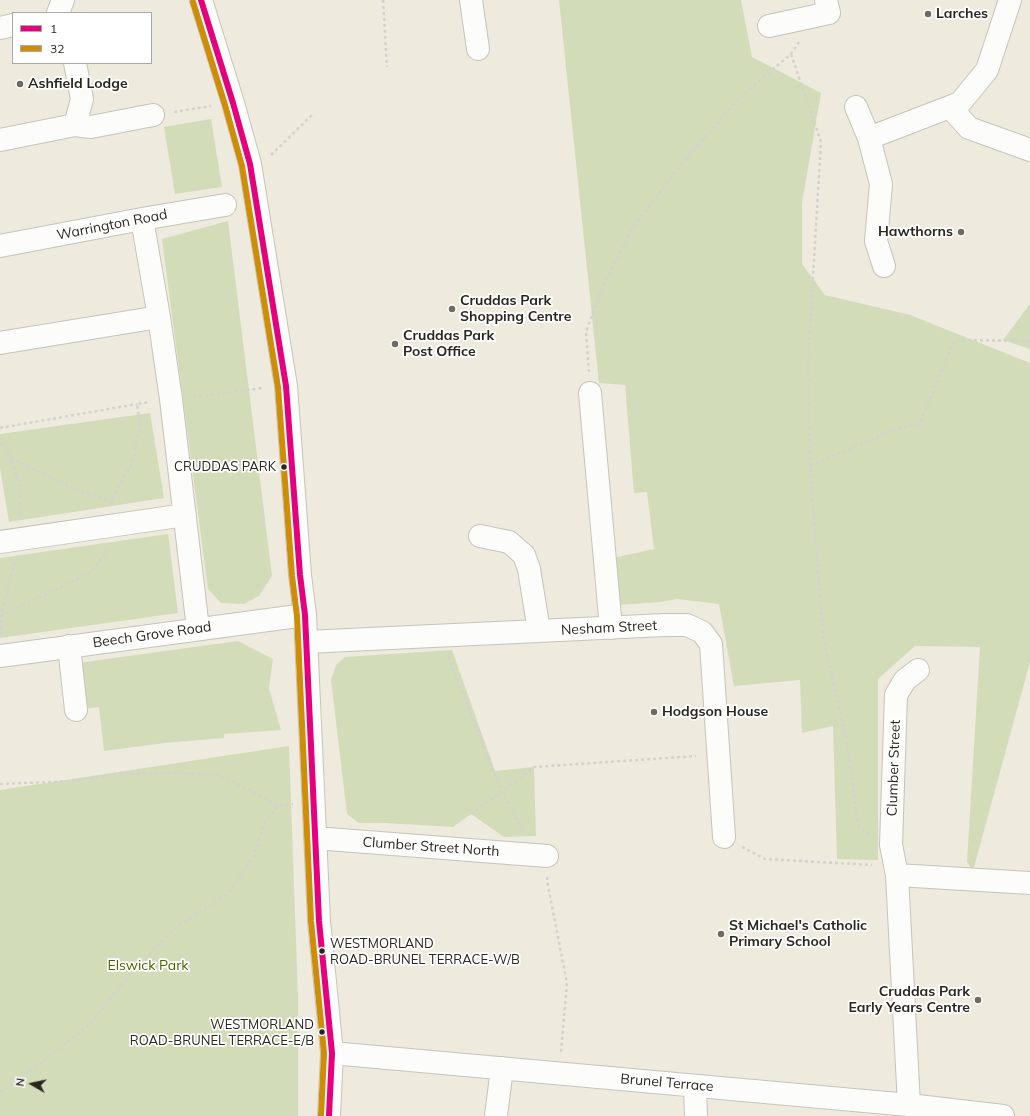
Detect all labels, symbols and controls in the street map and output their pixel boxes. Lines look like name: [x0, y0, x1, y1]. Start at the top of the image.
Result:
place label: Larches: [936, 6, 988, 22]
marker: Larches: [923, 9, 933, 19]
legend: [12, 12, 152, 64]
text: 1: [50, 21, 57, 36]
text: 32: [50, 41, 64, 56]
place label: Ashfield Lodge: [28, 76, 128, 92]
marker: Ashfield Lodge: [15, 79, 25, 89]
street label: Warrington Road: [55, 206, 169, 244]
place label: Hawthorns: [878, 224, 953, 240]
marker: Hawthorns: [956, 227, 966, 237]
place label: Cruddas Park Shopping Centre: [460, 293, 571, 326]
marker: Cruddas Park Shopping Centre: [447, 304, 457, 314]
place label: Cruddas Park Post Office: [403, 328, 494, 360]
marker: Cruddas Park Post Office: [390, 339, 400, 349]
place label: CRUDDAS PARK: [174, 459, 276, 475]
marker: CRUDDAS PARK: [279, 462, 289, 472]
street label: Nesham Street: [560, 617, 658, 639]
street label: Beech Grove Road: [92, 618, 212, 652]
place label: Hodgson House: [662, 704, 768, 720]
marker: Hodgson House: [649, 707, 659, 717]
street label: Clumber Street: [884, 719, 904, 817]
street label: Clumber Street North: [362, 834, 500, 860]
place label: St Michael's Catholic Primary School: [729, 918, 867, 950]
marker: St Michael's Catholic Primary School: [716, 929, 726, 939]
place label: WESTMORLAND ROAD-BRUNEL TERRACE-W/B: [330, 936, 520, 967]
marker: WESTMORLAND ROAD-BRUNEL TERRACE-W/B: [317, 946, 327, 956]
park label: Elswick Park: [107, 958, 189, 974]
place label: Cruddas Park Early Years Centre: [849, 984, 970, 1016]
marker: Cruddas Park Early Years Centre: [973, 995, 983, 1005]
place label: WESTMORLAND ROAD-BRUNEL TERRACE-E/B: [130, 1017, 314, 1048]
marker: WESTMORLAND ROAD-BRUNEL TERRACE-E/B: [317, 1027, 327, 1037]
north arrow: [12, 1064, 52, 1104]
street label: Brunel Terrace: [620, 1071, 714, 1095]
text: N: [13, 1077, 28, 1087]

